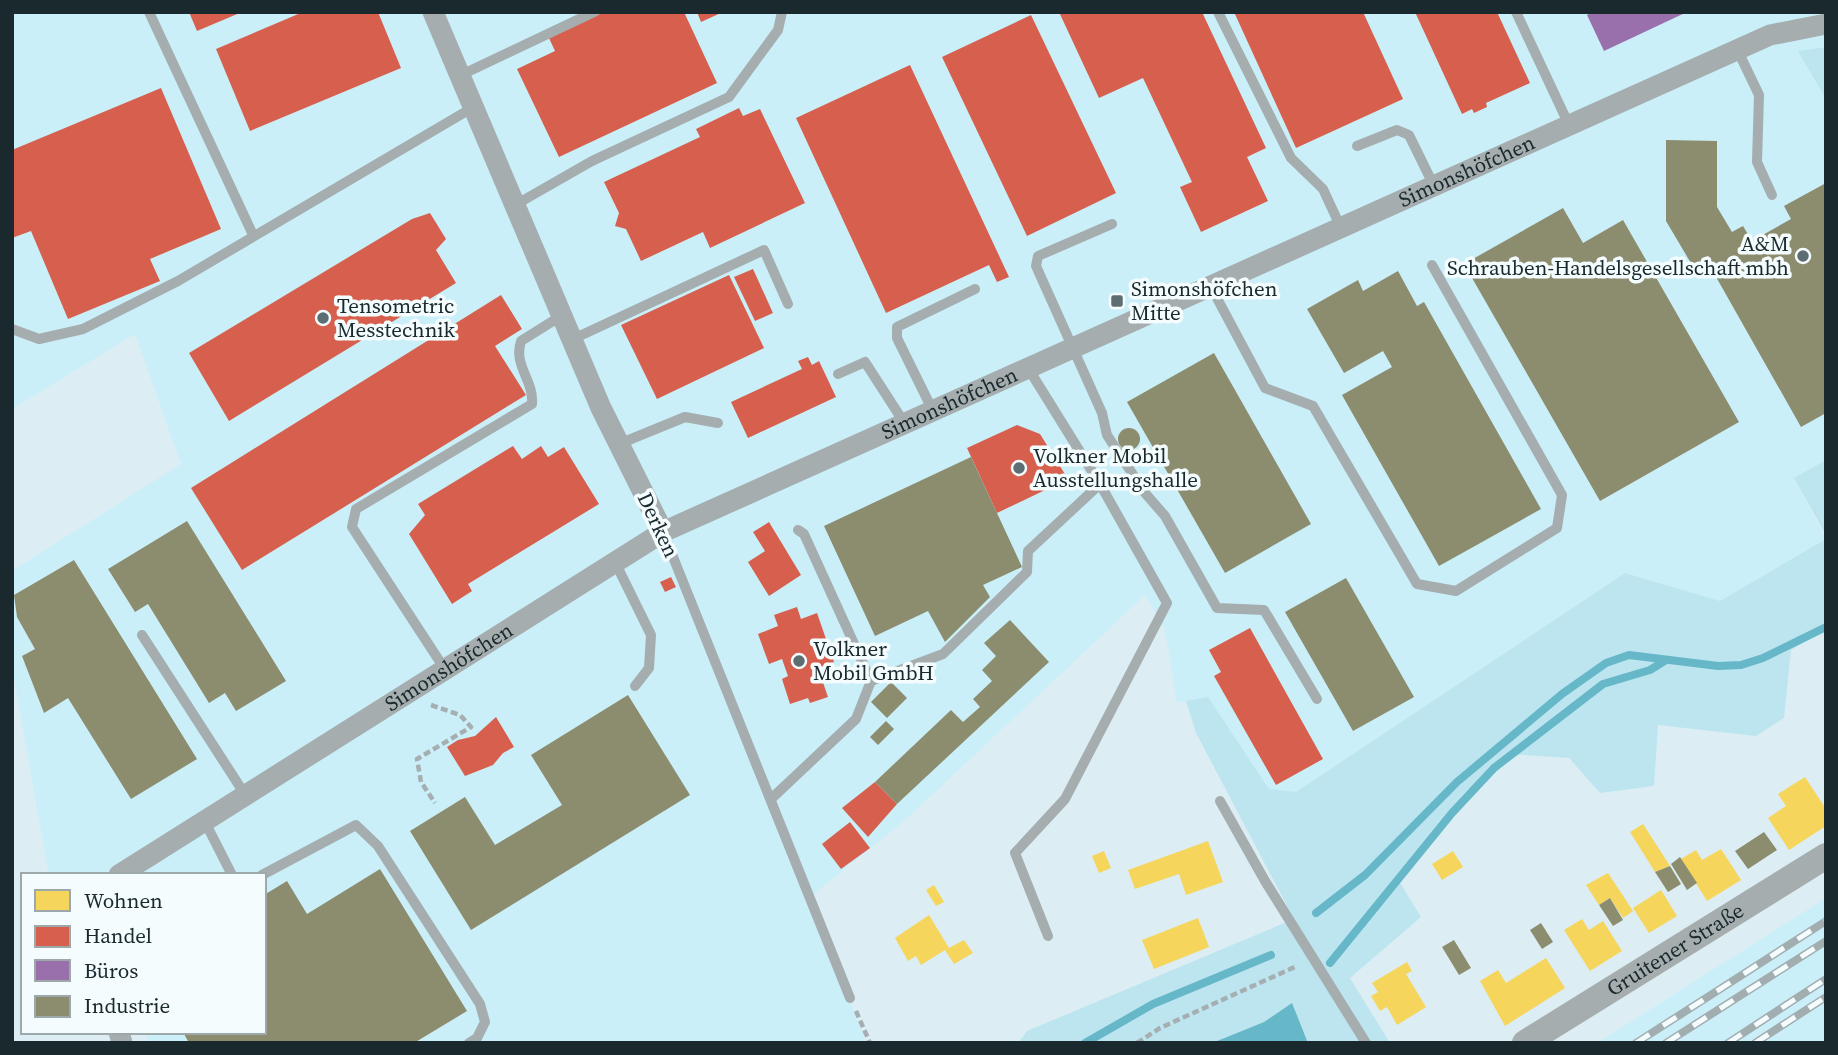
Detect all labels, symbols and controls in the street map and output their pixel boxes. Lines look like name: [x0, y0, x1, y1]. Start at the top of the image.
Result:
street label: Simonshöfchen: [1394, 127, 1539, 214]
place label: A&M Schrauben-Handelsgesellschaft mbh: [1447, 229, 1789, 282]
marker: A&M Schrauben-Handelsgesellschaft mbh: [1795, 248, 1811, 264]
place label: Simonshöfchen Mitte: [1131, 274, 1278, 327]
place label: Tensometric Messtechnik: [337, 291, 456, 344]
marker: Simonshöfchen Mitte: [1109, 293, 1125, 309]
marker: Tensometric Messtechnik: [315, 310, 331, 326]
street label: Simonshöfchen: [876, 360, 1022, 446]
place label: Volkner Mobil Ausstellungshalle: [1033, 441, 1198, 494]
marker: Volkner Mobil Ausstellungshalle: [1011, 460, 1027, 476]
street label: Derken: [631, 487, 686, 562]
street label: Simonshöfchen: [379, 615, 519, 718]
place label: Volkner Mobil GmbH: [813, 634, 934, 687]
marker: Volkner Mobil GmbH: [791, 653, 807, 669]
legend: [21, 873, 266, 1034]
text: Wohnen: [84, 886, 163, 915]
street label: Gruitener Straße: [1601, 896, 1749, 1003]
text: Handel: [84, 921, 152, 950]
text: Büros: [84, 956, 138, 985]
text: Industrie: [84, 991, 170, 1020]

